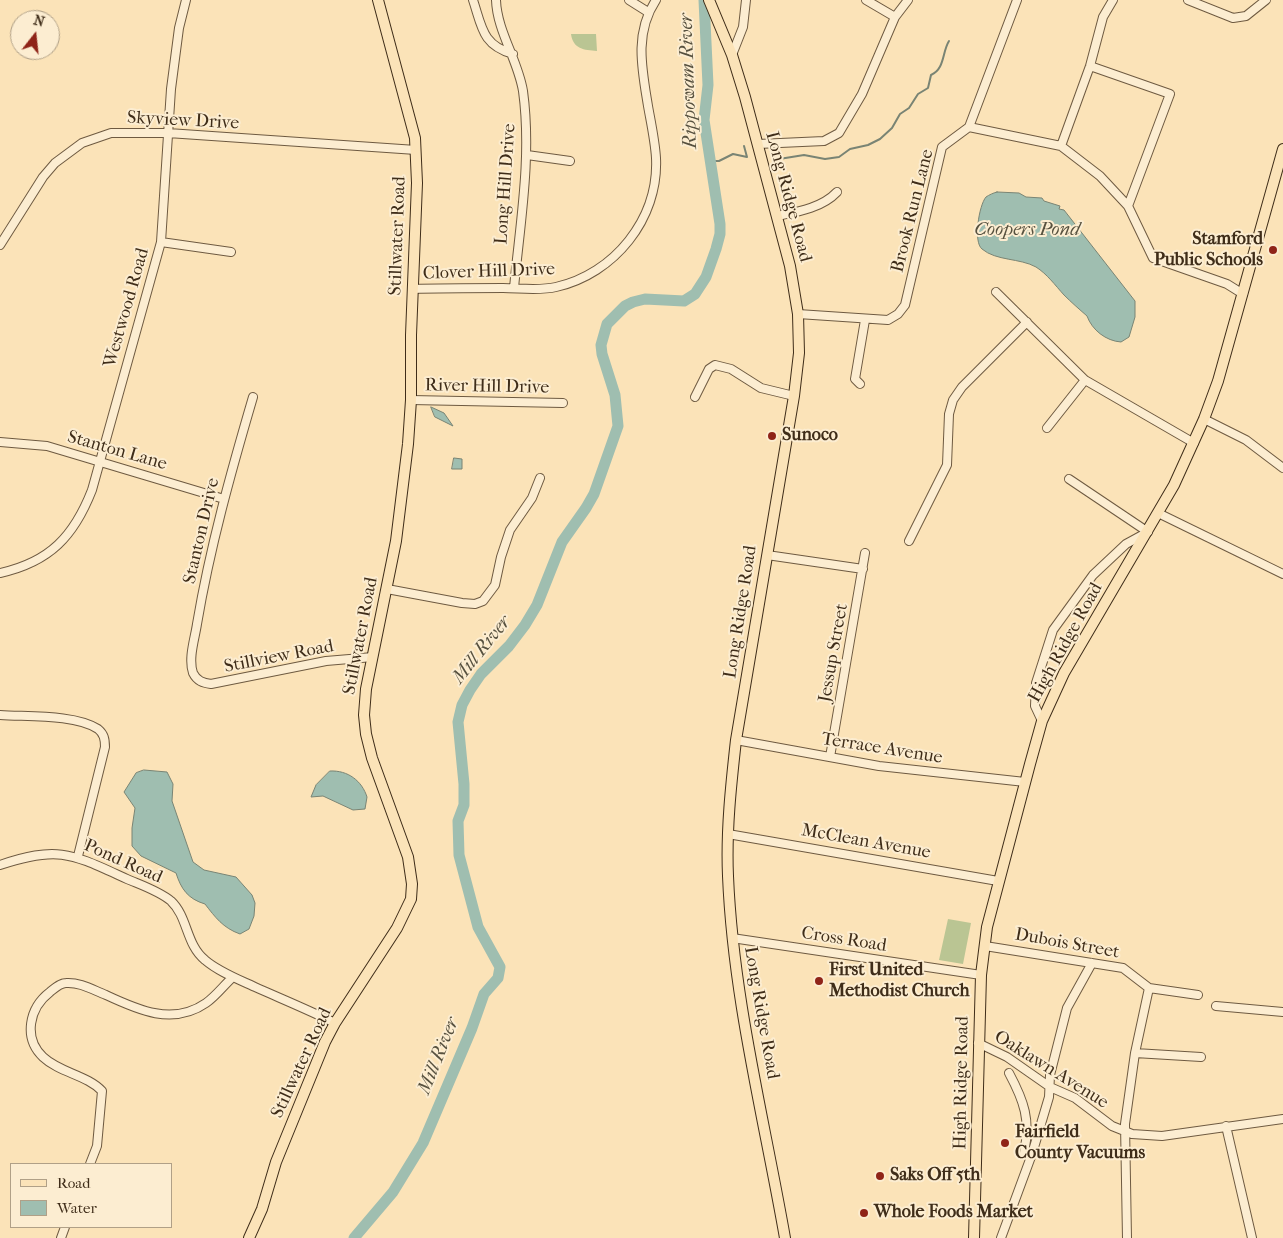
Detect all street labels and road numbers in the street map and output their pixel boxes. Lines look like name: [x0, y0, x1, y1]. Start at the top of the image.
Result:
street label: Skyview Drive: [126, 107, 240, 135]
street label: Long Hill Drive: [491, 123, 521, 245]
street label: Long Ridge Road: [760, 129, 816, 265]
street label: Brook Run Lane: [887, 147, 939, 275]
street label: Stillwater Road: [385, 176, 411, 296]
street label: Westwood Road: [100, 246, 154, 370]
street label: Clover Hill Drive: [423, 259, 555, 285]
street label: River Hill Drive: [425, 375, 549, 399]
street label: Stanton Lane: [65, 426, 169, 476]
street label: Stanton Drive: [179, 476, 225, 586]
street label: Long Ridge Road: [720, 544, 762, 680]
street label: Stillwater Road: [339, 575, 383, 697]
street label: High Ridge Road: [1024, 579, 1108, 707]
street label: Jessup Street: [815, 602, 853, 704]
street label: Stillview Road: [222, 636, 336, 678]
street label: Terrace Avenue: [820, 729, 944, 769]
street label: McClean Avenue: [800, 820, 932, 864]
street label: Pond Road: [80, 835, 166, 889]
street label: Cross Road: [800, 923, 888, 957]
street label: Dubois Street: [1013, 924, 1121, 964]
street label: Long Ridge Road: [739, 945, 783, 1081]
street label: Stillwater Road: [267, 1004, 337, 1122]
street label: High Ridge Road: [950, 1016, 974, 1150]
street label: Oaklawn Avenue: [990, 1026, 1112, 1114]

